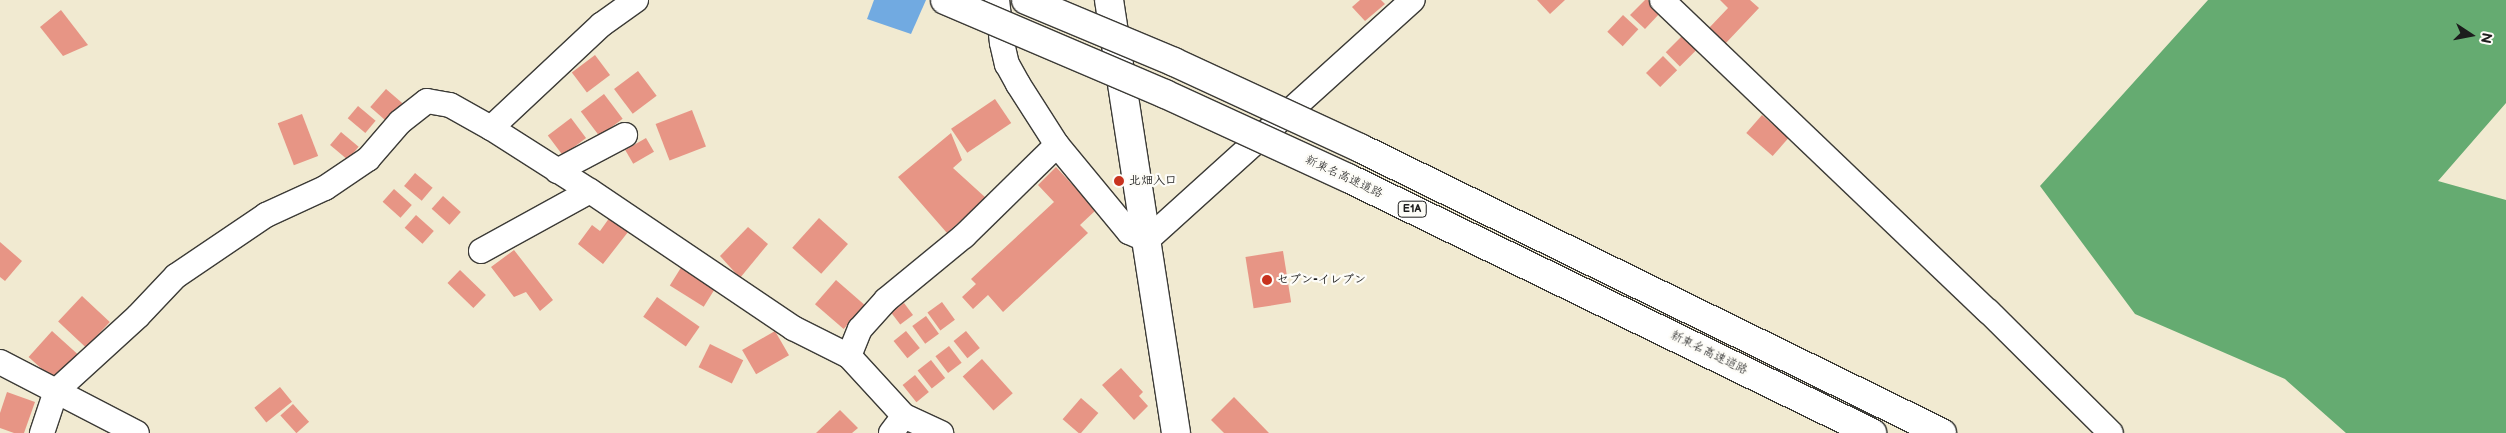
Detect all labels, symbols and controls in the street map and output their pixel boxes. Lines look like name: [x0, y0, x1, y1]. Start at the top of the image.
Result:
north arrow: [2446, 10, 2496, 60]
text: N: [2477, 31, 2496, 45]
street label: 新東名高速道路: [1303, 153, 1385, 201]
place label: 北畑入口: [1129, 174, 1177, 188]
marker: 北畑入口: [1113, 175, 1125, 187]
road number: E1A: [1397, 200, 1427, 218]
place label: セブン-イレブン: [1277, 273, 1366, 287]
marker: セブン-イレブン: [1261, 274, 1273, 286]
street label: 新東名高速道路: [1668, 328, 1750, 378]

